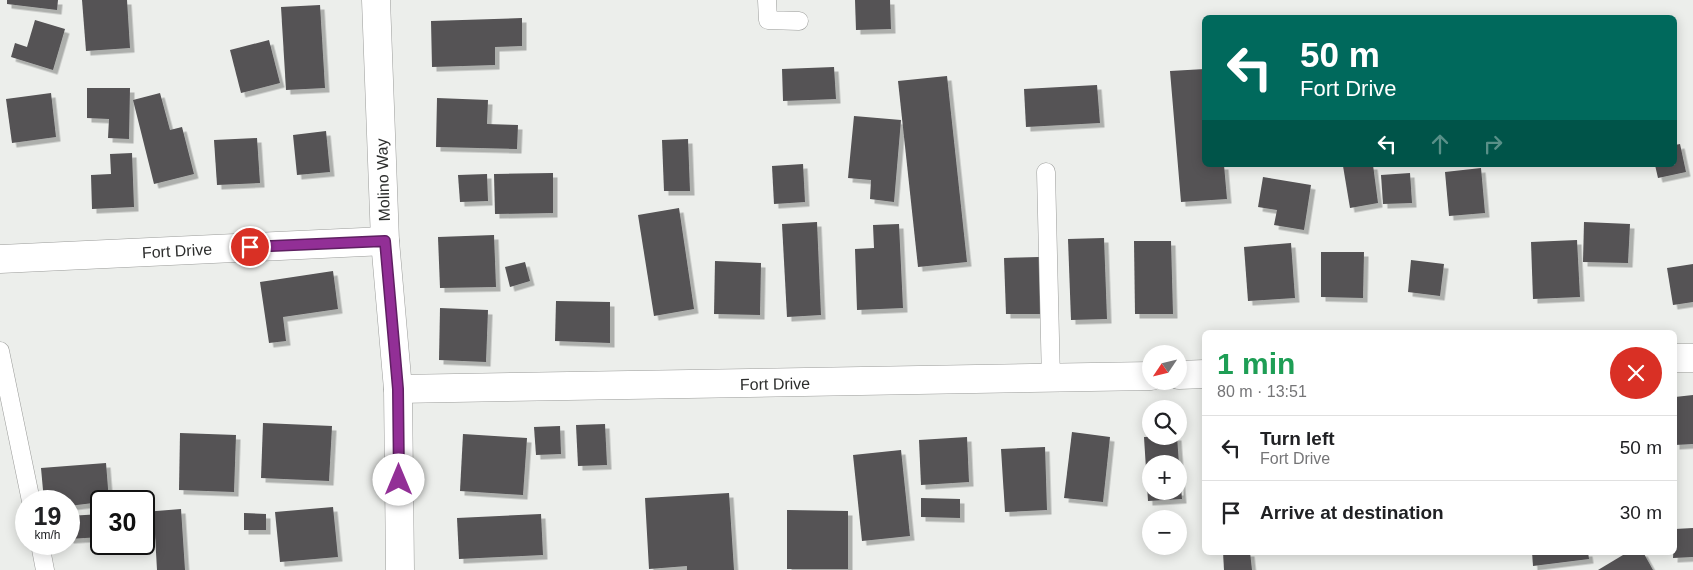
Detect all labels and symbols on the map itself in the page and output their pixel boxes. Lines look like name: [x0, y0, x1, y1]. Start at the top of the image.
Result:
street label: Molino Way: [373, 138, 393, 222]
pin: [229, 226, 271, 268]
street label: Fort Drive: [141, 241, 213, 261]
north arrow: [1142, 345, 1188, 390]
street label: Fort Drive: [740, 375, 810, 393]
position arrow: [372, 453, 424, 505]
speed limit sign: 30: [90, 490, 155, 555]

